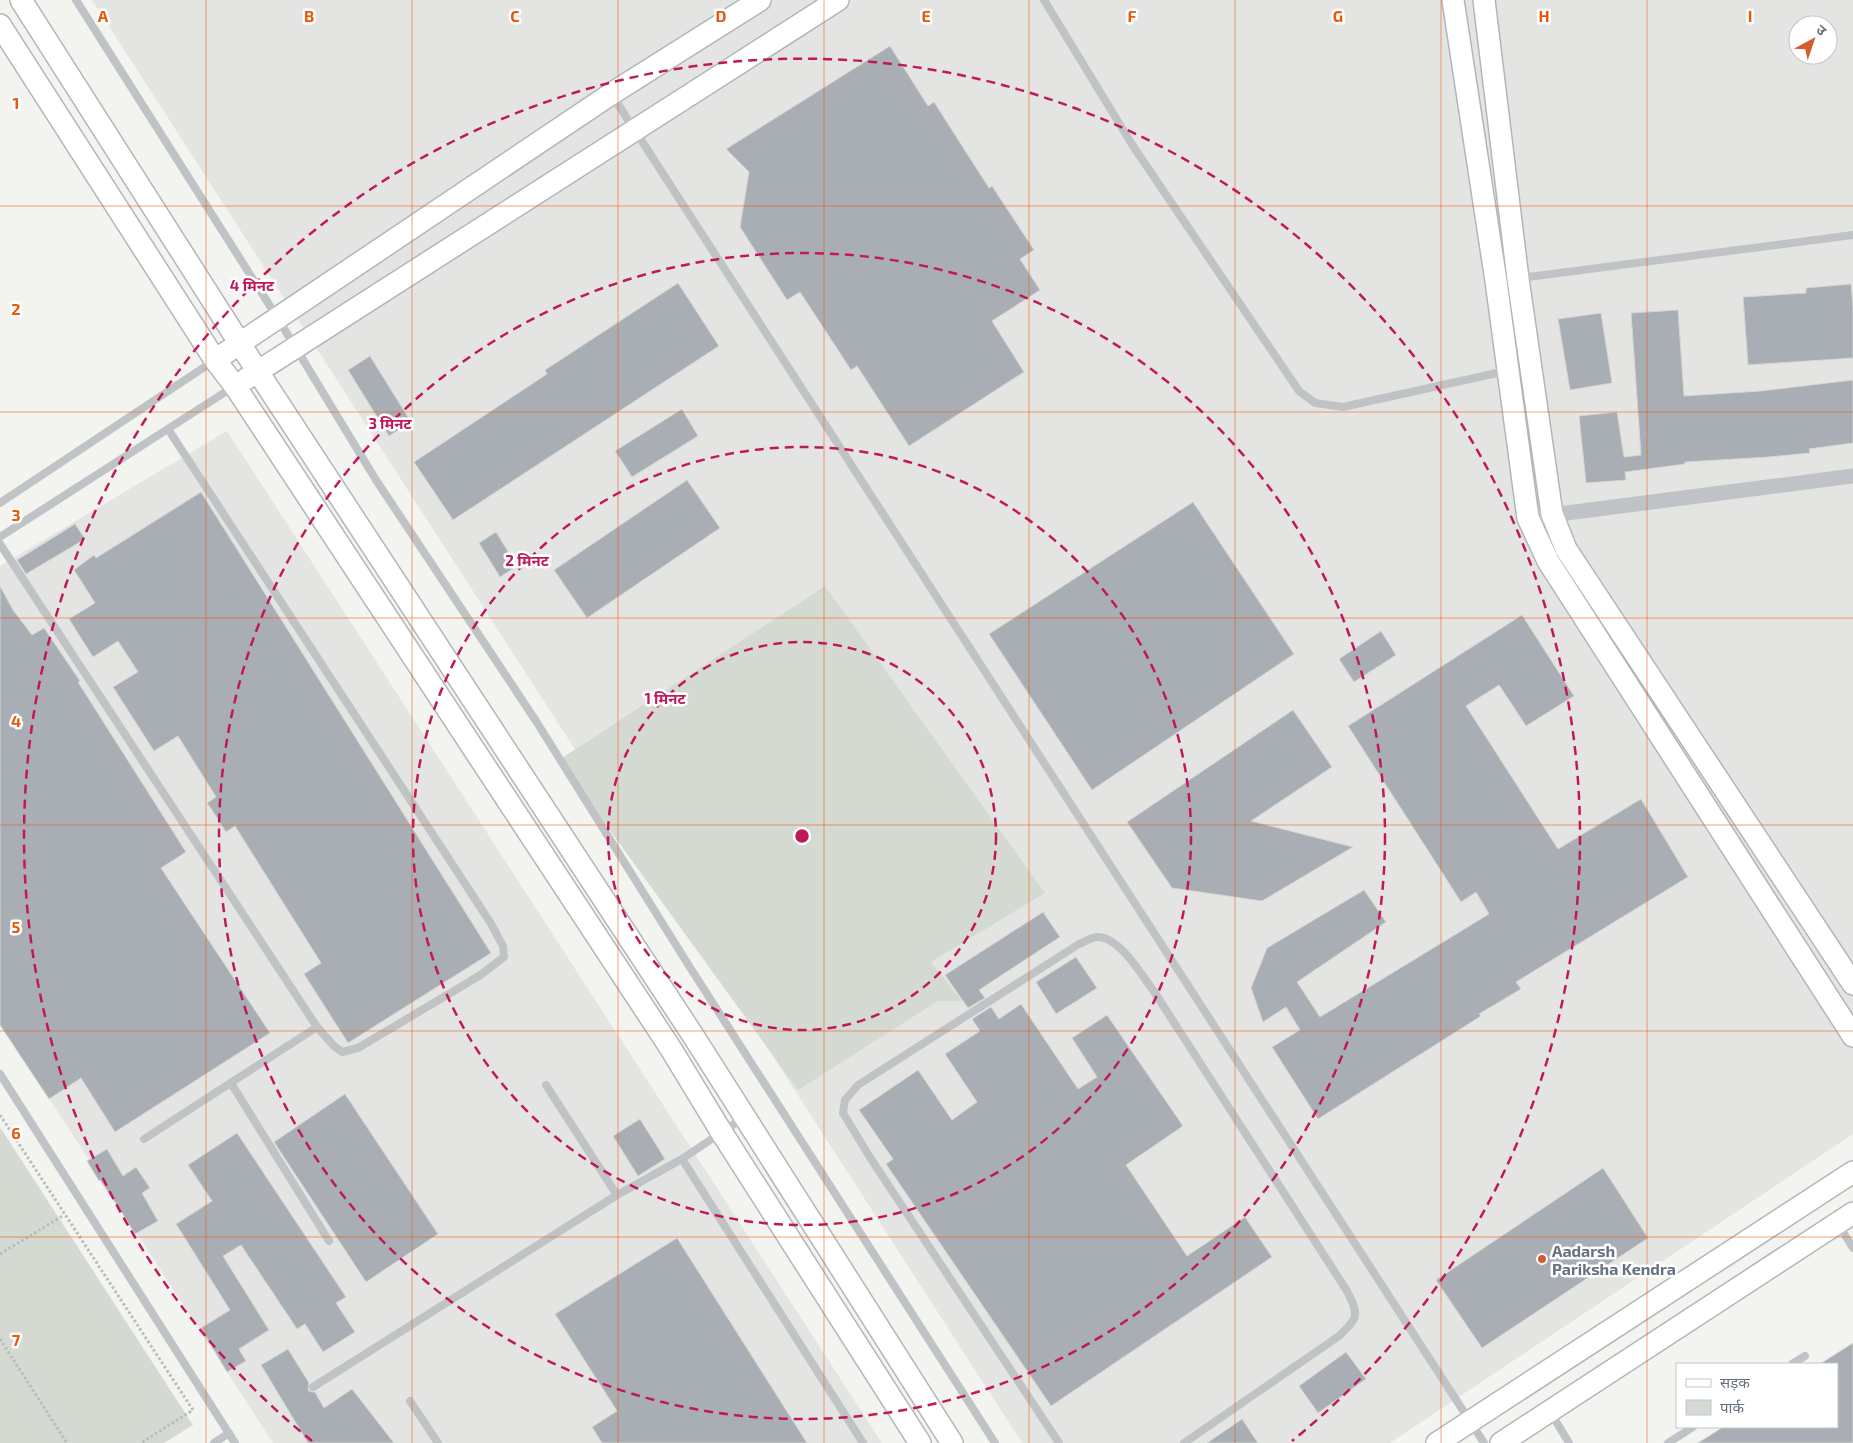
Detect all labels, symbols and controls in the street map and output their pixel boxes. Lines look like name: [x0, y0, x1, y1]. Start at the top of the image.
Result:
text: A: [98, 6, 109, 25]
text: B: [304, 6, 314, 25]
text: C: [510, 6, 520, 25]
text: D: [716, 6, 727, 25]
text: E: [921, 6, 931, 25]
text: F: [1128, 6, 1137, 25]
text: G: [1333, 6, 1343, 25]
text: H: [1538, 6, 1550, 25]
text: I: [1748, 6, 1752, 25]
north arrow: [1788, 15, 1838, 65]
text: उ: [1813, 21, 1831, 39]
text: 1: [13, 93, 19, 112]
text: 4 मिनट: [230, 276, 275, 294]
text: 2: [11, 299, 21, 318]
text: 3 मिनट: [368, 414, 413, 432]
text: 3: [11, 505, 21, 524]
text: 2 मिनट: [505, 551, 550, 569]
text: 1 मिनट: [644, 689, 687, 707]
text: 4: [11, 711, 21, 730]
centre of rings: [793, 827, 811, 845]
text: 5: [12, 917, 21, 936]
text: 6: [11, 1123, 21, 1142]
place label: Aadarsh Pariksha Kendra: [1552, 1241, 1676, 1278]
marker: Aadarsh Pariksha Kendra: [1536, 1253, 1548, 1265]
text: 7: [12, 1330, 21, 1349]
legend: [1676, 1363, 1838, 1428]
text: सड़क: [1720, 1373, 1750, 1391]
text: पार्क: [1720, 1398, 1744, 1416]

